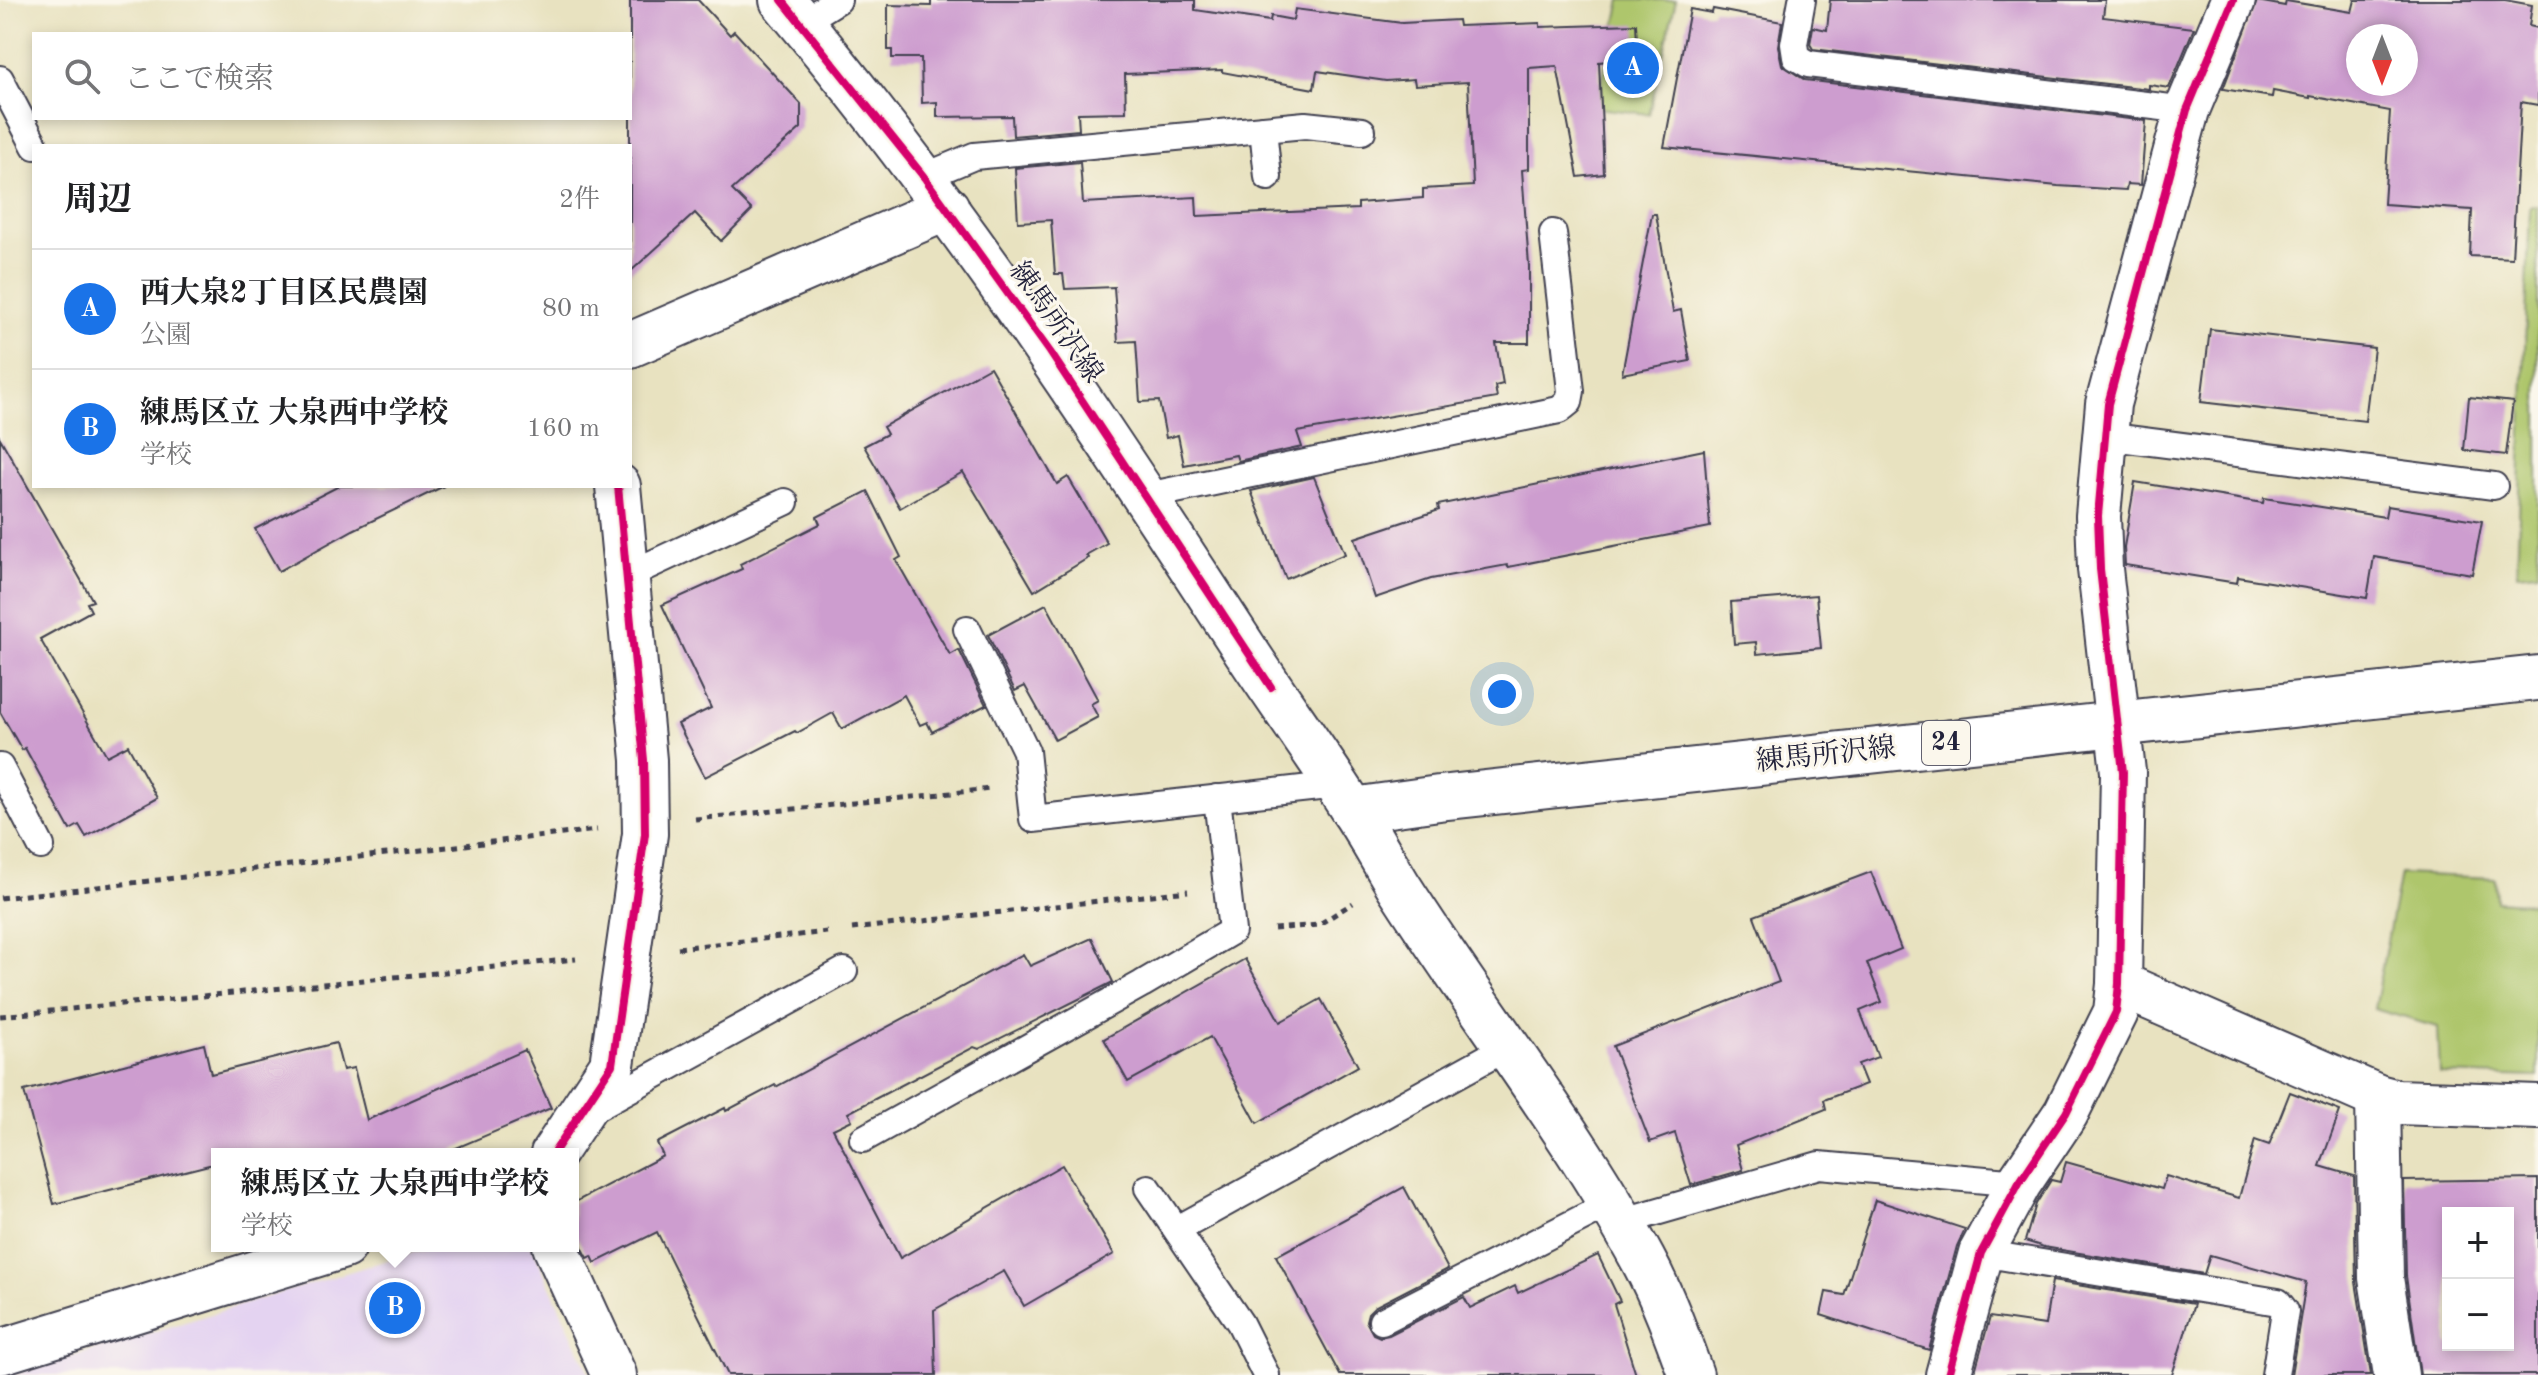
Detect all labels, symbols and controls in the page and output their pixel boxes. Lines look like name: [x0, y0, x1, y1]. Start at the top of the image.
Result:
north arrow: [2346, 24, 2418, 96]
search box: [32, 32, 632, 120]
pin: A: [1607, 38, 1659, 98]
icon: search: [60, 54, 104, 98]
text: ここで検索: [124, 65, 274, 95]
text: 周辺: [64, 184, 132, 218]
text: 2件: [559, 187, 600, 213]
street label: 練馬所沢線: [1003, 256, 1109, 388]
text: 西大泉2丁目区民農園: [140, 279, 427, 309]
text: A: [80, 296, 100, 322]
text: 80 m: [542, 296, 600, 322]
text: 公園: [140, 323, 192, 349]
text: 練馬区立 大泉西中学校: [140, 399, 448, 429]
text: B: [81, 416, 99, 442]
text: 160 m: [527, 416, 600, 442]
text: 学校: [140, 443, 192, 469]
your location: [1482, 674, 1522, 714]
road number: 24: [1922, 721, 1970, 765]
street label: 練馬所沢線: [1755, 732, 1897, 777]
popup: [211, 1148, 579, 1252]
text: 練馬区立 大泉西中学校: [241, 1170, 549, 1200]
map controls: [2442, 1207, 2514, 1351]
button: +: [2442, 1207, 2514, 1279]
text: 学校: [241, 1214, 293, 1240]
pin: B: [369, 1278, 421, 1338]
button: −: [2442, 1279, 2514, 1351]

